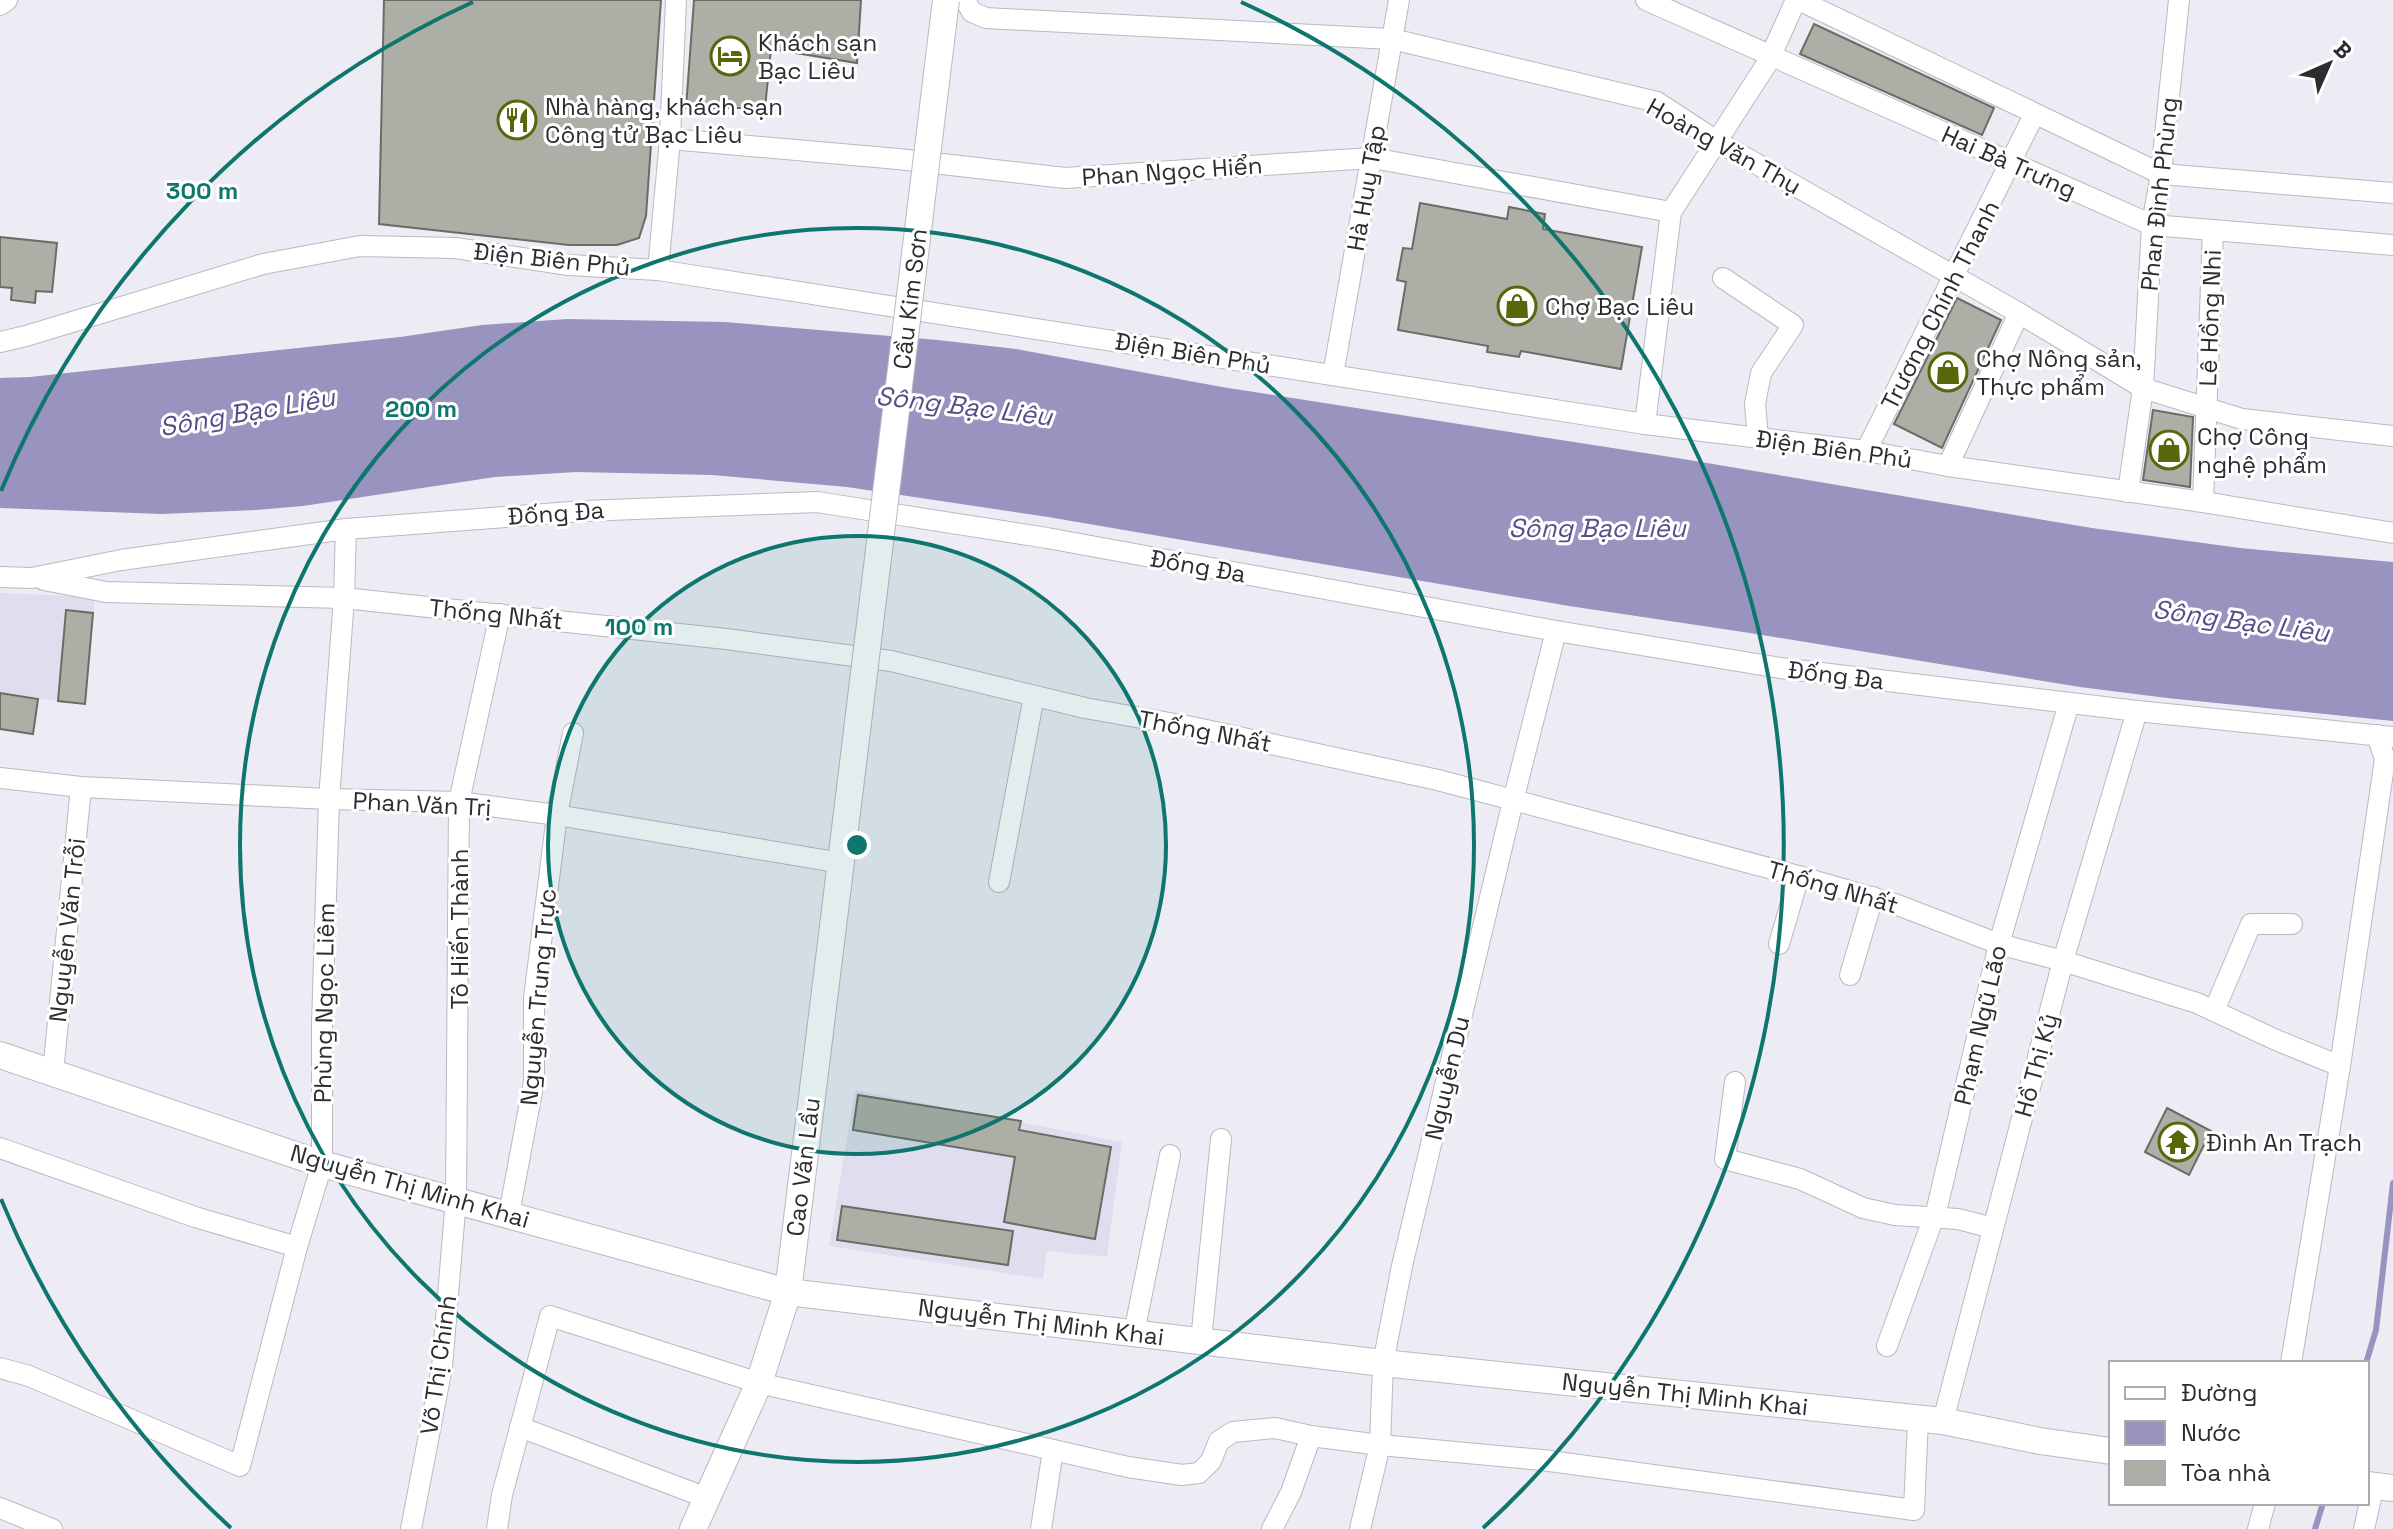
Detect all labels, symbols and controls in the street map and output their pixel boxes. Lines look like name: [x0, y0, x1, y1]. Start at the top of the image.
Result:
north arrow: [2289, 24, 2369, 104]
place label: Khách sạn Bạc Liêu: [758, 27, 877, 86]
hotel icon: Khách sạn Bạc Liêu: [709, 35, 751, 77]
text: B: [2328, 35, 2358, 65]
place label: Nhà hàng, khách sạn Công tử Bạc Liêu: [545, 91, 783, 150]
street label: Hoàng Văn Thụ: [1641, 91, 1807, 201]
street label: Phan Đình Phùng: [2133, 95, 2185, 293]
restaurant icon: Nhà hàng, khách sạn Công tử Bạc Liêu: [496, 99, 538, 141]
street label: Hai Bà Trưng: [1937, 119, 2081, 205]
street label: Hà Huy Tập: [1340, 122, 1392, 254]
street label: Phan Ngọc Hiển: [1081, 149, 1263, 193]
text: 300 m: [166, 175, 238, 206]
street label: Trương Chính Thanh: [1874, 195, 2006, 415]
street label: Cầu Kim Sơn: [886, 227, 934, 371]
street label: Điện Biên Phủ: [472, 235, 632, 283]
street label: Lê Hồng Nhi: [2192, 249, 2228, 387]
shop icon: Chợ Bạc Liêu: [1496, 285, 1538, 327]
place label: Chợ Bạc Liêu: [1545, 291, 1694, 322]
street label: Điện Biên Phủ: [1113, 325, 1273, 381]
place label: Chợ Nông sản, Thực phẩm: [1976, 343, 2142, 402]
shop icon: Chợ Nông sản, Thực phẩm: [1927, 351, 1969, 393]
water label: Sông Bạc Liêu: [874, 378, 1055, 434]
water label: Sông Bạc Liêu: [157, 380, 338, 444]
text: 200 m: [385, 393, 457, 424]
place label: Chợ Công nghệ phẩm: [2197, 421, 2327, 480]
street label: Điện Biên Phủ: [1754, 423, 1914, 475]
shop icon: Chợ Công nghệ phẩm: [2148, 429, 2190, 471]
street label: Đống Đa: [507, 494, 606, 532]
water label: Sông Bạc Liêu: [1508, 511, 1687, 545]
street label: Đống Đa: [1148, 542, 1249, 590]
street label: Thống Nhất: [427, 592, 565, 636]
water label: Sông Bạc Liêu: [2151, 592, 2332, 650]
text: 100 m: [605, 611, 673, 642]
street label: Đống Đa: [1786, 654, 1886, 696]
street label: Thống Nhất: [1136, 703, 1274, 759]
street label: Phan Văn Trị: [352, 785, 492, 823]
centre of rings: [843, 831, 871, 859]
street label: Nguyễn Văn Trỗi: [42, 836, 92, 1024]
street label: Tô Hiến Thành: [444, 849, 475, 1009]
street label: Thống Nhất: [1764, 854, 1902, 920]
street label: Nguyễn Trung Trực: [513, 887, 563, 1107]
street label: Phùng Ngọc Liêm: [307, 903, 341, 1103]
street label: Phạm Ngũ Lão: [1947, 942, 2013, 1108]
street label: Hồ Thị Kỷ: [2007, 1010, 2065, 1120]
street label: Nguyễn Du: [1418, 1013, 1476, 1143]
street label: Cao Văn Lầu: [779, 1096, 827, 1238]
temple icon: Đình An Trạch: [2157, 1121, 2199, 1163]
place label: Đình An Trạch: [2206, 1127, 2362, 1158]
street label: Nguyễn Thị Minh Khai: [287, 1137, 533, 1235]
street label: Nguyễn Thị Minh Khai: [916, 1292, 1166, 1352]
street label: Võ Thị Chính: [413, 1293, 463, 1437]
legend: [2109, 1361, 2369, 1505]
street label: Nguyễn Thị Minh Khai: [1560, 1366, 1810, 1422]
text: Đường: [2181, 1377, 2257, 1408]
text: Nước: [2181, 1417, 2241, 1448]
text: Tòa nhà: [2181, 1457, 2271, 1488]

